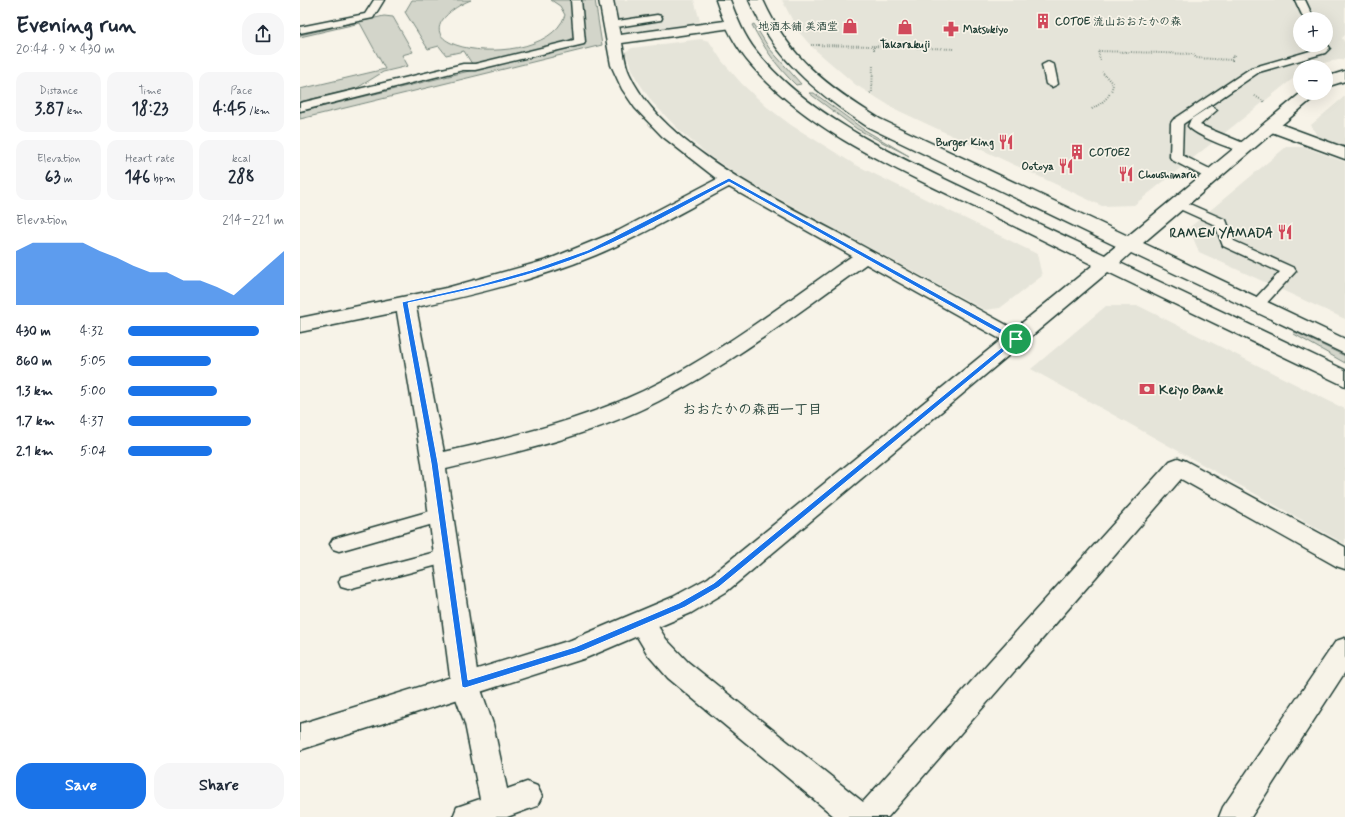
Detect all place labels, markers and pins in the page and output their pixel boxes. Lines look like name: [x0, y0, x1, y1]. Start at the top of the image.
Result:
building icon: COTOE 流山おおたかの森: [1034, 12, 1052, 30]
place label: COTOE 流山おおたかの森: [1055, 15, 1181, 29]
shop icon: 地酒本舗 美酒堂: [841, 17, 859, 35]
shop icon: Takarakuji: [896, 18, 914, 36]
place label: 地酒本舗 美酒堂: [758, 20, 838, 34]
pharmacy icon: Matsukiyo: [942, 20, 960, 38]
place label: Matsukiyo: [963, 23, 1009, 37]
place label: Takarakuji: [880, 38, 930, 53]
restaurant icon: Burger King: [997, 133, 1015, 151]
place label: Burger King: [936, 136, 994, 152]
building icon: COTOE2: [1068, 143, 1086, 161]
place label: COTOE2: [1089, 146, 1130, 160]
restaurant icon: Ootoya: [1057, 157, 1075, 175]
place label: Ootoya: [1021, 160, 1054, 174]
restaurant icon: Choushimaru: [1117, 165, 1135, 183]
place label: Choushimaru: [1138, 168, 1197, 182]
restaurant icon: RAMEN YAMADA: [1276, 223, 1294, 241]
place label: RAMEN YAMADA: [1169, 225, 1273, 242]
pin: [999, 322, 1033, 356]
bank icon: Keiyo Bank: [1138, 380, 1156, 398]
place label: Keiyo Bank: [1159, 382, 1224, 399]

